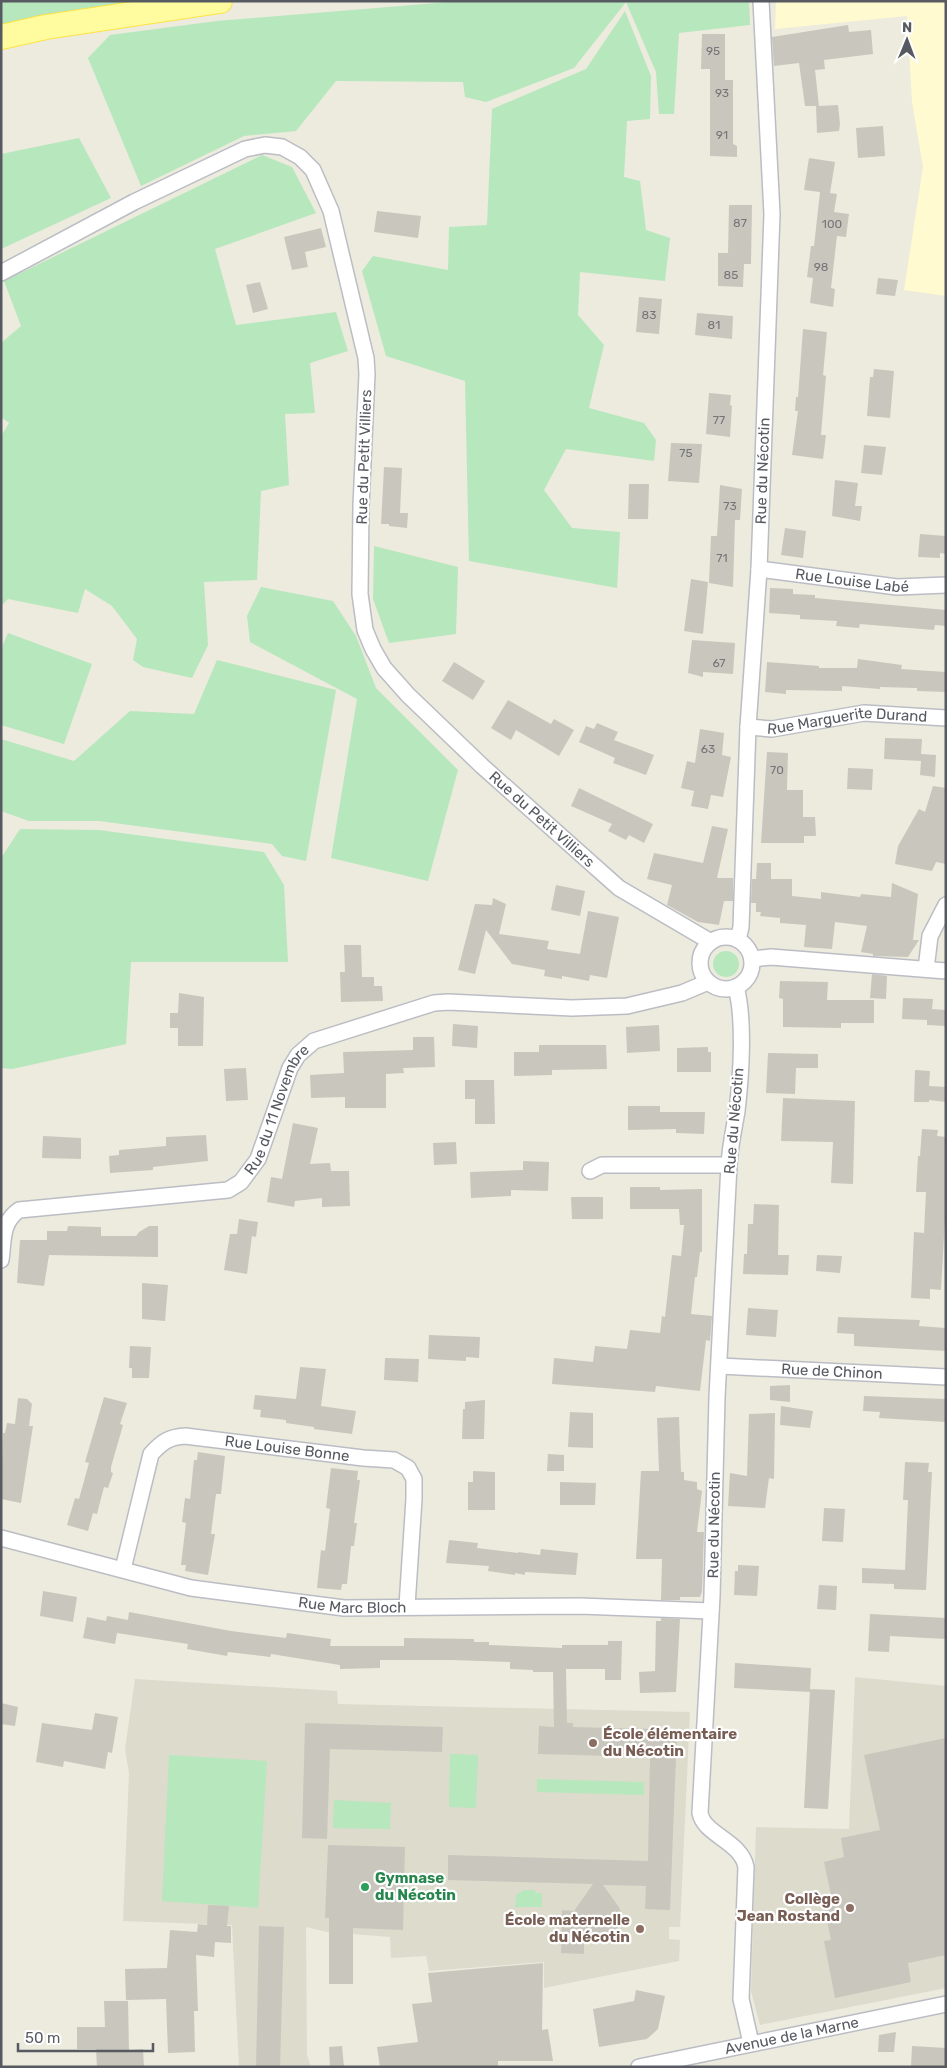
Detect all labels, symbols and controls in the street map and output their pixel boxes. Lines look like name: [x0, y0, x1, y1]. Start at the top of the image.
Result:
north arrow: [882, 15, 932, 65]
text: N: [902, 19, 912, 36]
house number: 95: [706, 44, 720, 58]
house number: 93: [715, 86, 729, 100]
house number: 91: [716, 128, 728, 142]
house number: 87: [733, 216, 747, 230]
house number: 100: [822, 217, 842, 231]
house number: 98: [814, 260, 828, 274]
house number: 85: [724, 268, 738, 282]
house number: 83: [642, 308, 656, 322]
house number: 81: [708, 318, 720, 332]
street label: Rue du Petit Villiers: [353, 389, 375, 525]
house number: 77: [713, 413, 725, 427]
street label: Rue du Nécotin: [752, 417, 774, 525]
house number: 75: [679, 446, 693, 460]
house number: 73: [723, 499, 737, 513]
house number: 71: [716, 551, 728, 565]
street label: Rue Louise Labé: [794, 565, 909, 596]
house number: 67: [712, 656, 726, 670]
street label: Rue Marguerite Durand: [766, 704, 928, 738]
house number: 63: [701, 742, 715, 756]
house number: 70: [770, 763, 784, 777]
street label: Rue du Petit Villiers: [485, 768, 599, 871]
street label: Rue du 11 Novembre: [240, 1041, 313, 1178]
street label: Rue du Nécotin: [720, 1067, 748, 1175]
street label: Rue de Chinon: [781, 1360, 883, 1383]
street label: Rue Louise Bonne: [224, 1432, 351, 1465]
street label: Rue du Nécotin: [704, 1471, 724, 1579]
street label: Rue Marc Bloch: [297, 1593, 407, 1617]
place label: École élémentaire du Nécotin: [603, 1725, 737, 1760]
marker: École élémentaire du Nécotin: [587, 1737, 599, 1749]
place label: Gymnase du Nécotin: [375, 1869, 456, 1904]
marker: Gymnase du Nécotin: [359, 1881, 371, 1893]
place label: Collège Jean Rostand: [737, 1890, 840, 1925]
marker: Collège Jean Rostand: [844, 1902, 856, 1914]
place label: École maternelle du Nécotin: [505, 1911, 630, 1946]
marker: École maternelle du Nécotin: [634, 1923, 646, 1935]
street label: Avenue de la Marne: [723, 2013, 860, 2058]
scale bar: [18, 2020, 152, 2052]
text: 50 m: [25, 2029, 60, 2047]

